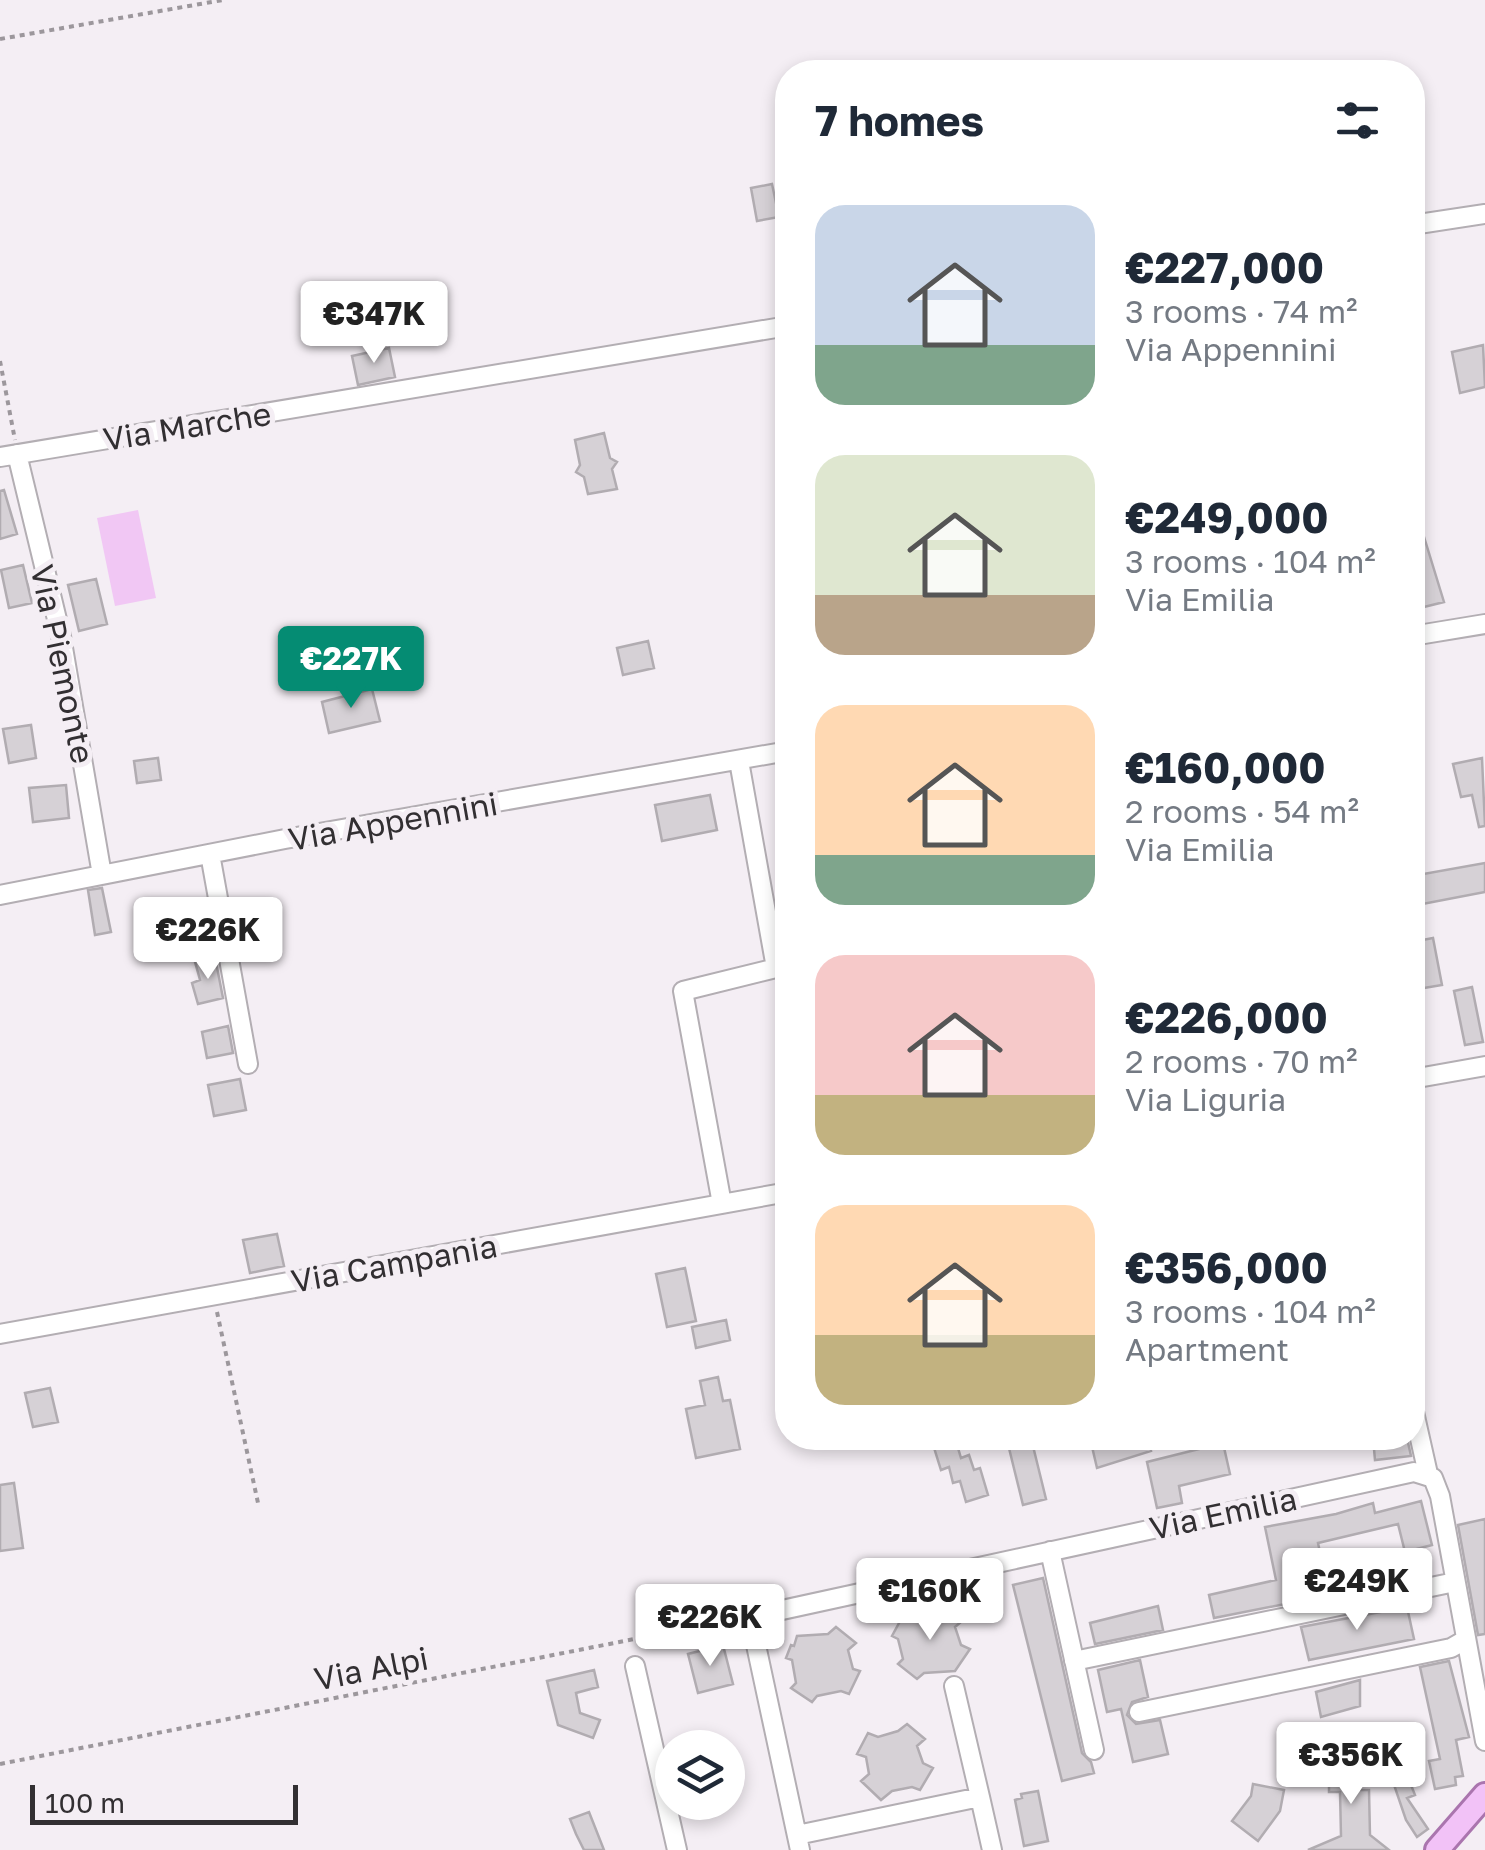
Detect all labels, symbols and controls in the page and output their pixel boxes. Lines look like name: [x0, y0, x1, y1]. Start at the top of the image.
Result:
icon: filters: [1330, 93, 1385, 148]
text: 7 homes: [815, 95, 984, 145]
text: €227,000: [1125, 242, 1324, 292]
icon: home: [895, 245, 1015, 365]
pin: €347K: [304, 281, 444, 366]
text: 3 rooms · 74 m²: [1125, 292, 1357, 330]
text: €347K: [323, 294, 425, 332]
text: Via Appennini: [1125, 330, 1337, 368]
street label: Via Marche: [100, 394, 274, 458]
text: €249,000: [1125, 492, 1329, 542]
icon: home: [895, 495, 1015, 615]
text: 3 rooms · 104 m²: [1125, 542, 1376, 580]
street label: Via Piemonte: [23, 561, 103, 767]
text: Via Emilia: [1125, 580, 1274, 618]
pin: €227K: [281, 626, 421, 711]
text: €227K: [300, 639, 402, 677]
text: €160,000: [1125, 742, 1326, 792]
icon: home: [895, 745, 1015, 865]
street label: Via Appennini: [285, 784, 501, 858]
text: 2 rooms · 54 m²: [1125, 792, 1359, 830]
text: Via Emilia: [1125, 830, 1274, 868]
pin: €226K: [138, 897, 278, 982]
text: €226K: [155, 910, 261, 948]
text: €226,000: [1125, 992, 1328, 1042]
icon: home: [895, 995, 1015, 1115]
text: 2 rooms · 70 m²: [1125, 1042, 1358, 1080]
text: Via Liguria: [1125, 1080, 1286, 1118]
street label: Via Campania: [288, 1226, 500, 1300]
text: €356,000: [1125, 1242, 1328, 1292]
icon: home: [895, 1245, 1015, 1365]
text: 3 rooms · 104 m²: [1125, 1292, 1376, 1330]
text: Apartment: [1125, 1330, 1289, 1368]
street label: Via Emilia: [1146, 1479, 1300, 1547]
pin: €249K: [1287, 1548, 1427, 1633]
pin: €160K: [860, 1558, 1000, 1643]
text: €249K: [1304, 1561, 1410, 1599]
text: €160K: [878, 1571, 982, 1609]
pin: €226K: [640, 1584, 780, 1669]
text: €226K: [657, 1597, 763, 1635]
street label: Via Alpi: [311, 1638, 431, 1698]
pin: €356K: [1281, 1722, 1421, 1807]
map controls: [655, 1730, 745, 1820]
button: layers: [655, 1730, 745, 1820]
text: €356K: [1298, 1735, 1404, 1773]
scale bar: [30, 1780, 298, 1824]
text: 100 m: [45, 1786, 125, 1819]

